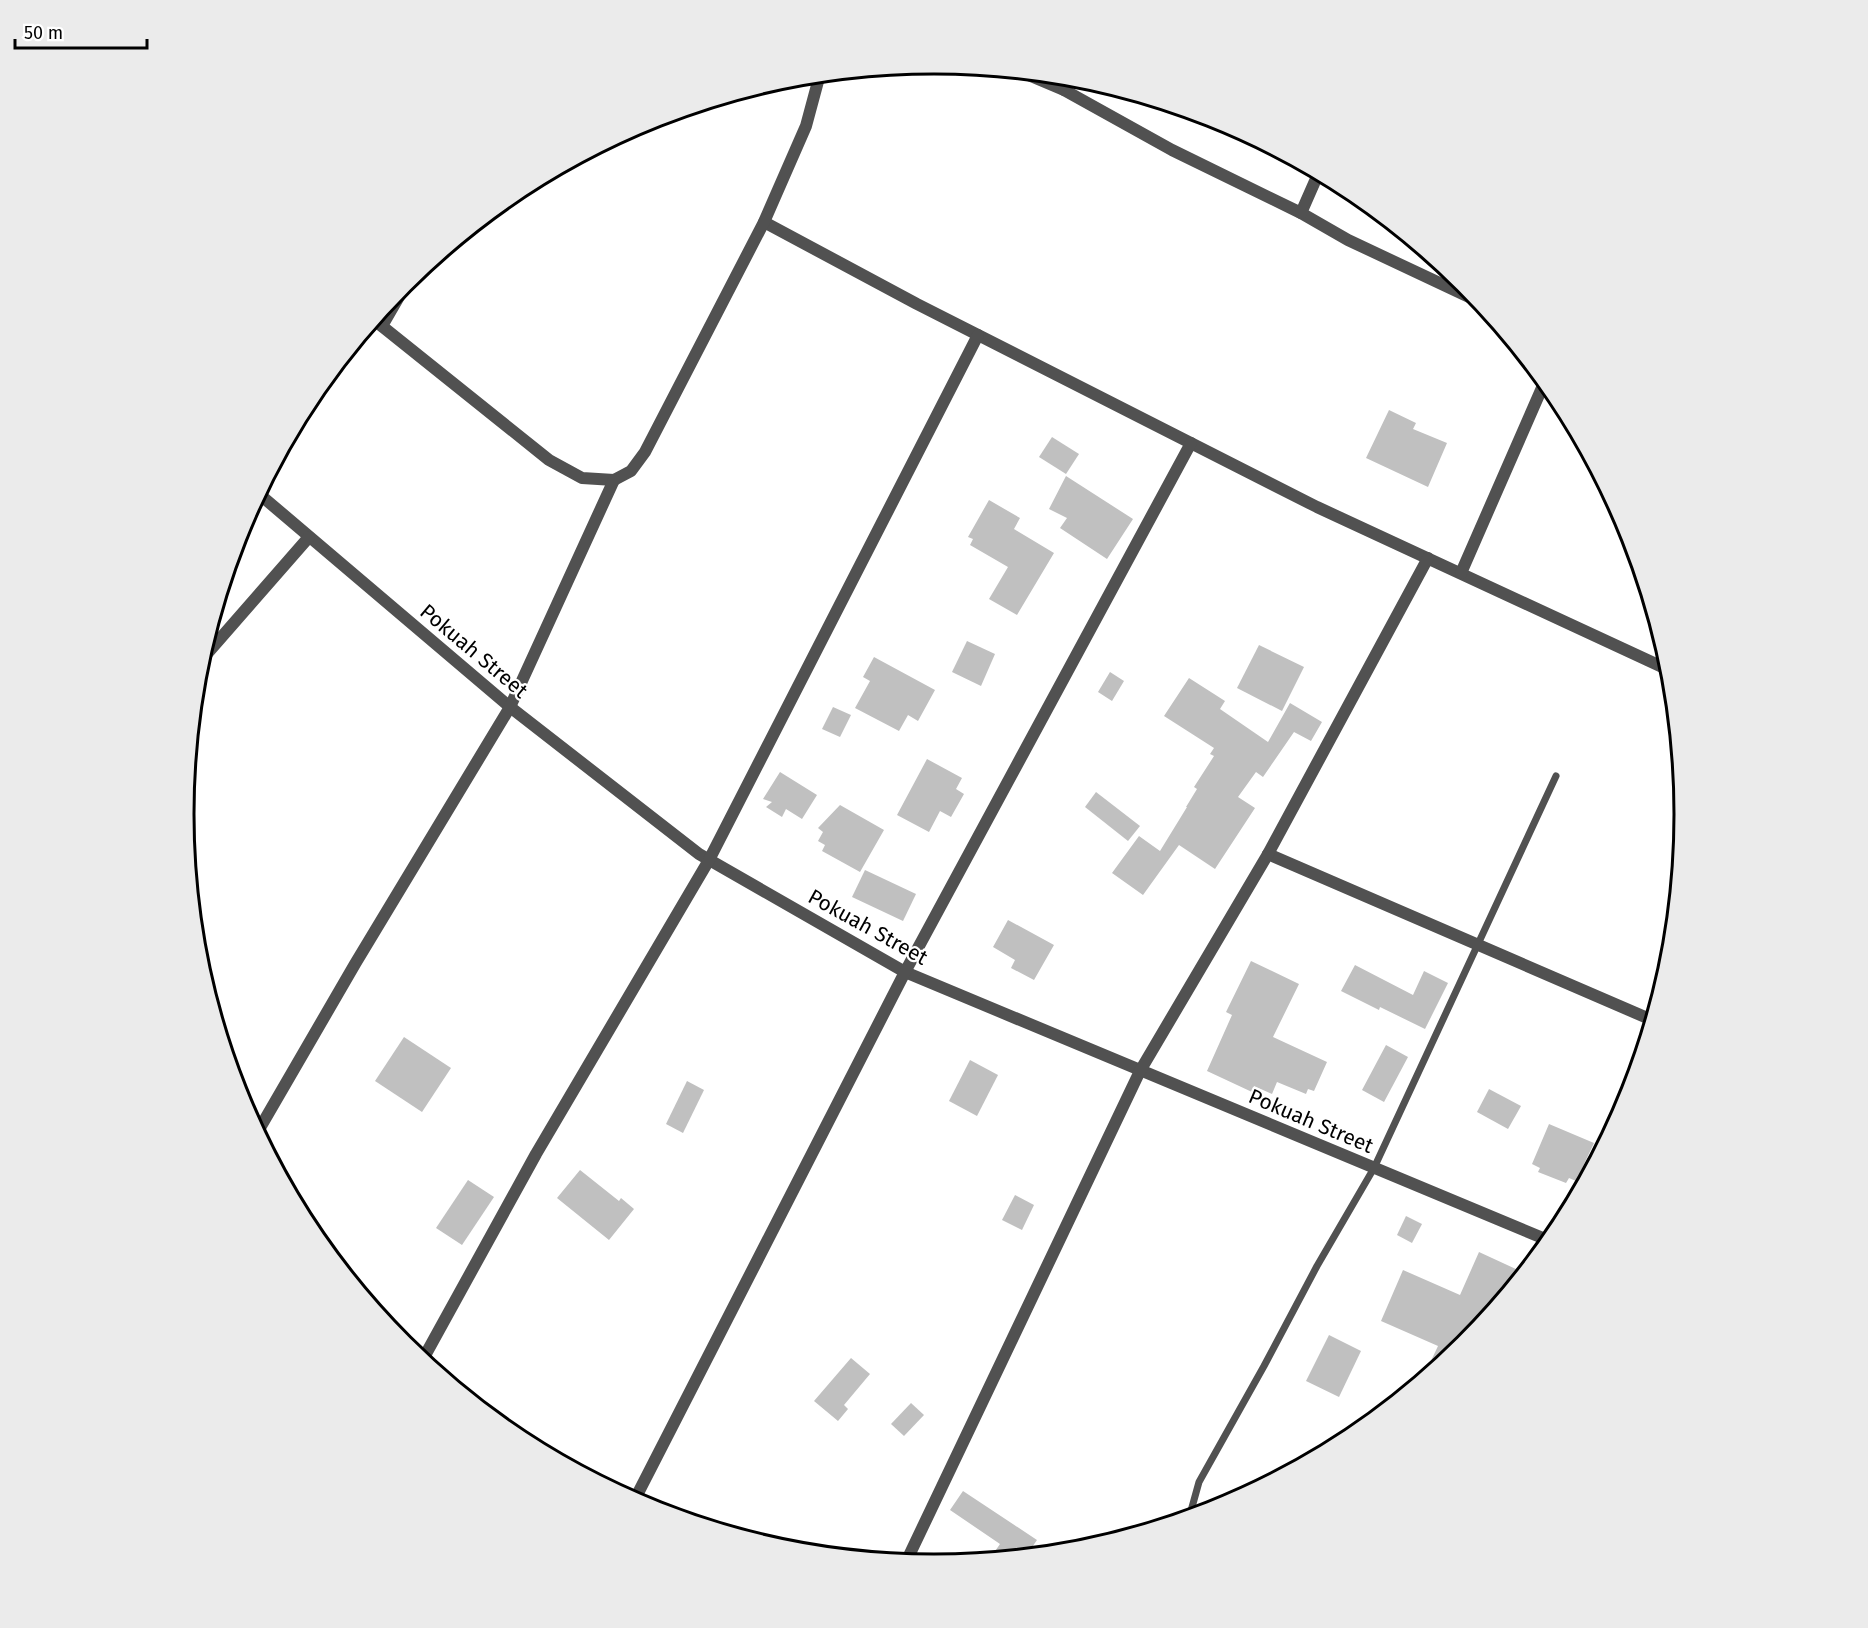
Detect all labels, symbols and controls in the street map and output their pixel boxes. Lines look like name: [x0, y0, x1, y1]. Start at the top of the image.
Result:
scale bar: [15, 12, 147, 50]
text: 50 m: [24, 22, 63, 44]
street label: Pokuah Street: [415, 598, 534, 704]
street label: Pokuah Street: [804, 883, 933, 971]
street label: Pokuah Street: [1245, 1083, 1378, 1159]

